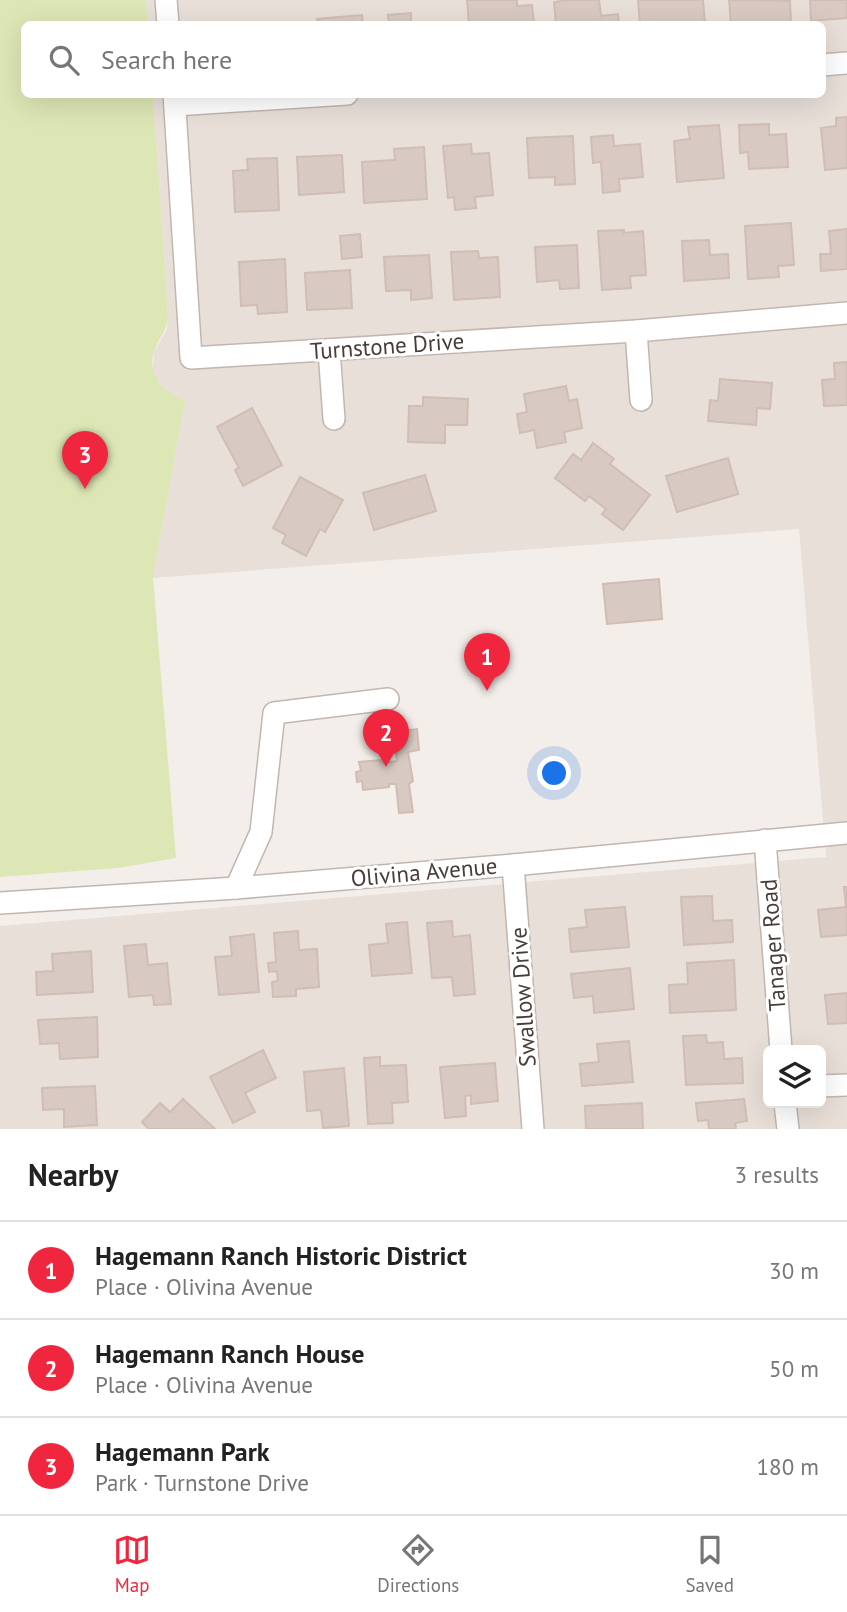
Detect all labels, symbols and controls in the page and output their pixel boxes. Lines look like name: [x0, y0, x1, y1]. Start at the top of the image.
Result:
search box: [21, 21, 826, 98]
icon: search: [45, 41, 83, 79]
text: Search here: [101, 43, 232, 76]
street label: Turnstone Drive: [309, 326, 465, 365]
pin: 3: [62, 431, 108, 489]
pin: 1: [464, 633, 510, 691]
pin: 2: [363, 709, 409, 767]
your location: [537, 756, 571, 790]
street label: Olivina Avenue: [349, 851, 498, 892]
street label: Tanager Road: [753, 878, 792, 1012]
street label: Swallow Drive: [503, 926, 542, 1068]
map controls: [763, 1045, 826, 1108]
button: layers: [763, 1045, 826, 1108]
text: Nearby: [28, 1155, 118, 1194]
text: 3 results: [735, 1160, 819, 1189]
text: Hagemann Ranch Historic District: [95, 1239, 467, 1272]
text: 1: [44, 1256, 58, 1285]
text: 30 m: [769, 1256, 819, 1285]
text: Place · Olivina Avenue: [95, 1272, 313, 1301]
text: Hagemann Ranch House: [95, 1337, 365, 1370]
text: 2: [44, 1354, 58, 1383]
text: 50 m: [769, 1354, 819, 1383]
text: Place · Olivina Avenue: [95, 1370, 313, 1399]
text: Hagemann Park: [95, 1435, 270, 1468]
text: 3: [44, 1452, 58, 1481]
text: 180 m: [757, 1452, 819, 1481]
text: Park · Turnstone Drive: [95, 1468, 309, 1497]
tab: Map: [113, 1531, 151, 1597]
tab: Directions: [377, 1531, 459, 1597]
tab: Saved: [686, 1531, 734, 1597]

